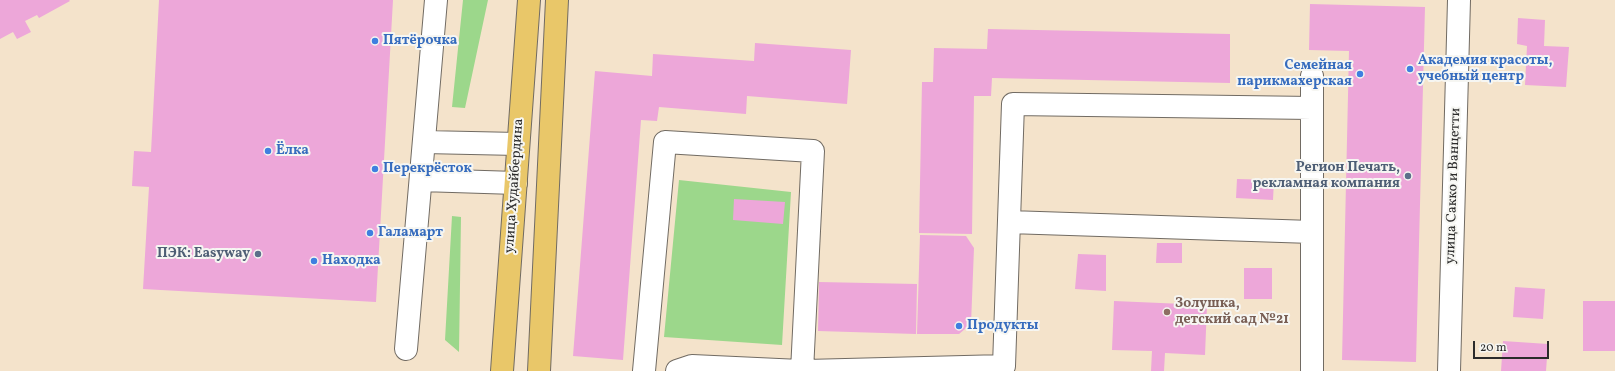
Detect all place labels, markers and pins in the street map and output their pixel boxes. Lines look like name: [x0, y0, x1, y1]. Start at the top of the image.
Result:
place label: Пятёрочка: [383, 33, 458, 49]
marker: Пятёрочка: [370, 36, 380, 46]
place label: Академия красоты, учебный центр: [1418, 53, 1553, 86]
place label: Семейная парикмахерская: [1237, 58, 1352, 90]
marker: Академия красоты, учебный центр: [1405, 64, 1415, 74]
marker: Семейная парикмахерская: [1355, 69, 1365, 79]
place label: Ёлка: [276, 143, 309, 159]
marker: Ёлка: [263, 146, 273, 156]
place label: Регион Печать, рекламная компания: [1253, 160, 1400, 192]
place label: Перекрёсток: [383, 161, 472, 177]
marker: Перекрёсток: [370, 164, 380, 174]
marker: Регион Печать, рекламная компания: [1403, 171, 1413, 181]
place label: Галамарт: [378, 225, 443, 241]
marker: Галамарт: [365, 228, 375, 238]
place label: ПЭК: Easyway: [157, 246, 250, 262]
marker: ПЭК: Easyway: [253, 249, 263, 259]
place label: Находка: [322, 253, 381, 269]
marker: Находка: [309, 256, 319, 266]
place label: Золушка, детский сад №21: [1175, 296, 1289, 328]
marker: Золушка, детский сад №21: [1162, 307, 1172, 317]
place label: Продукты: [967, 318, 1039, 334]
marker: Продукты: [954, 321, 964, 331]

